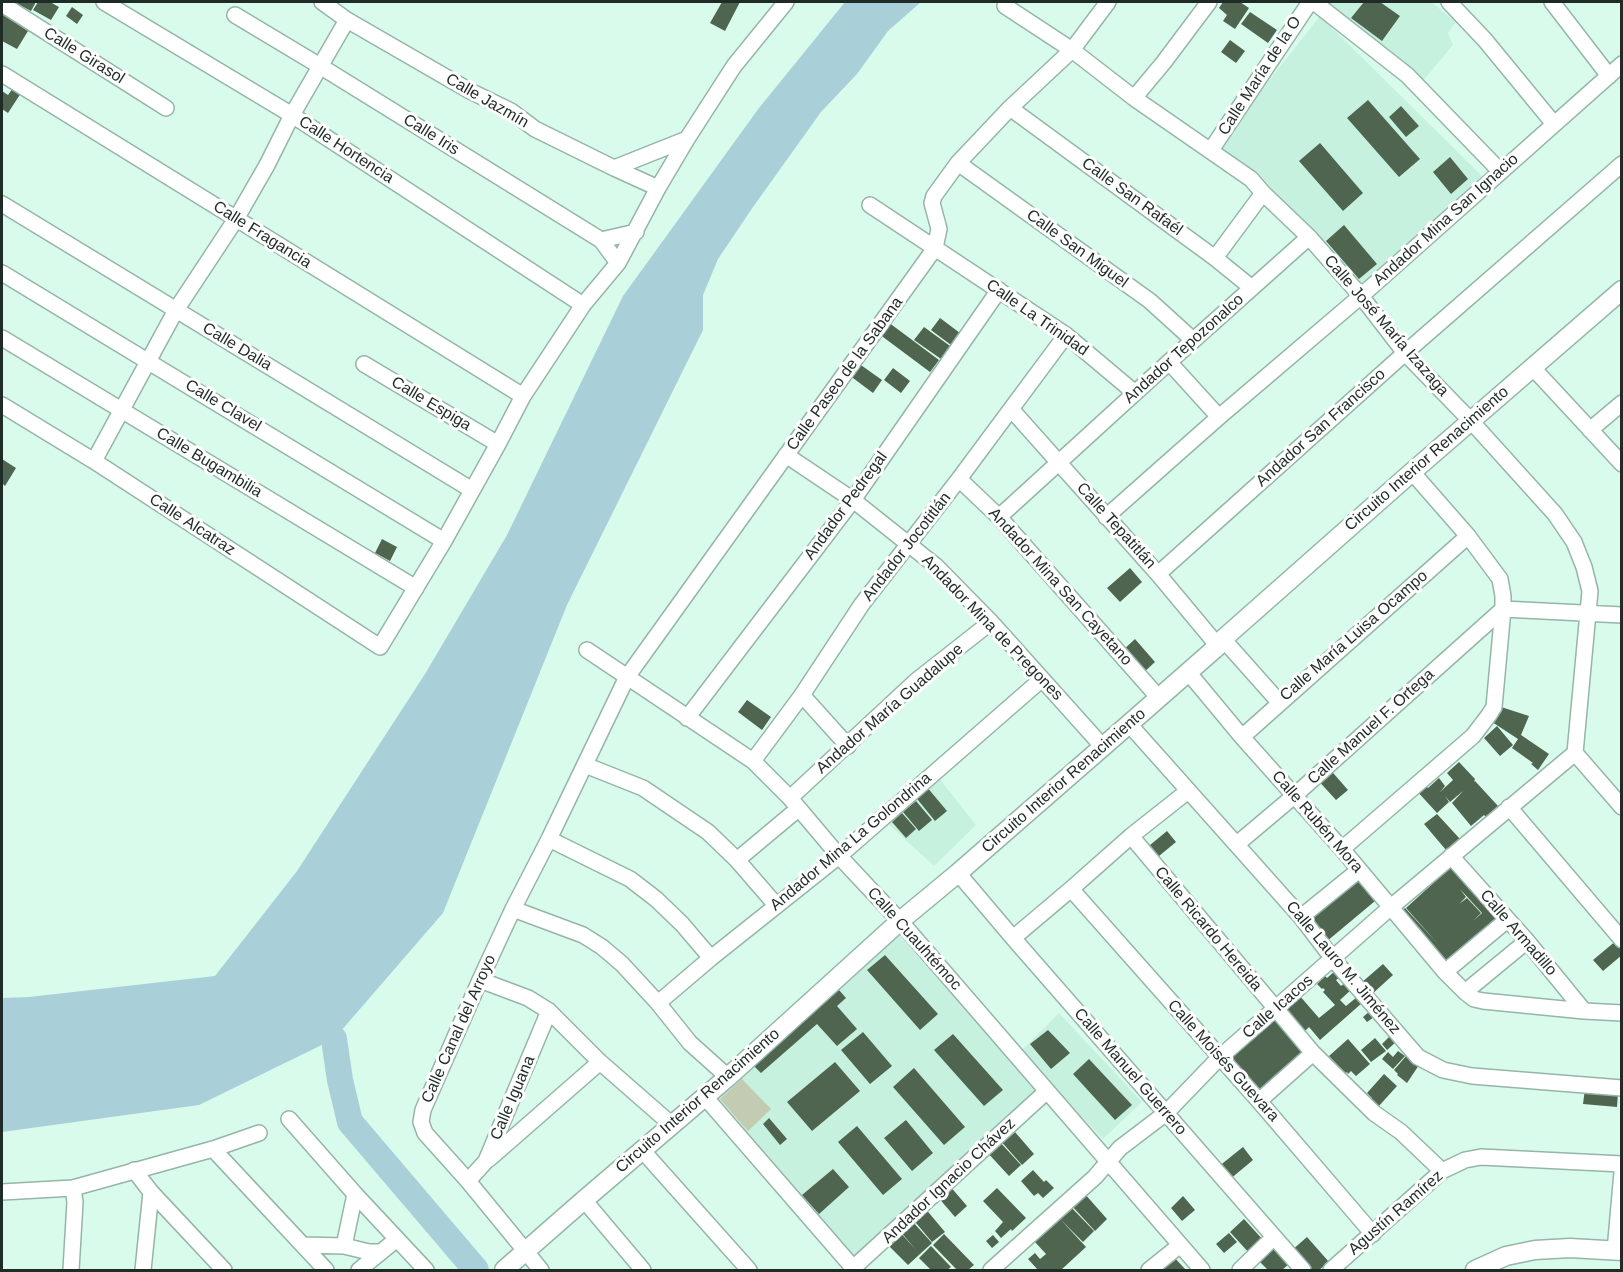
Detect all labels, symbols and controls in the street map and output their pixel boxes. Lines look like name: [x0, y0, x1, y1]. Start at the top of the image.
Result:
street label: Calle María de la O: [1214, 13, 1306, 139]
street label: Calle Girasol: [40, 24, 128, 88]
street label: Calle Jazmín: [442, 70, 532, 132]
street label: Calle Iris: [400, 110, 462, 160]
street label: Calle Hortencia: [295, 112, 397, 188]
street label: Andador Mina San Ignacio: [1370, 150, 1522, 290]
street label: Calle San Rafaél: [1078, 154, 1186, 240]
street label: Calle Fragancia: [209, 197, 315, 273]
street label: Calle San Miguel: [1022, 206, 1132, 292]
street label: Calle José María Izazaga: [1320, 252, 1452, 400]
street label: Calle La Trinidad: [982, 276, 1092, 360]
street label: Andador Tepozonalco: [1120, 290, 1248, 408]
street label: Calle Paseo de la Sabana: [783, 294, 907, 454]
street label: Calle Dalia: [199, 319, 275, 375]
street label: Andador San Francisco: [1252, 365, 1390, 491]
street label: Calle Espiga: [388, 373, 474, 435]
street label: Calle Clavel: [181, 376, 265, 436]
street label: Circuito Interior Renacimiento: [1341, 383, 1513, 535]
street label: Calle Bugambilia: [153, 424, 265, 502]
street label: Andador Pedregal: [800, 448, 892, 564]
street label: Calle Tepatitlán: [1072, 479, 1160, 573]
street label: Andador Jocotitlán: [859, 489, 955, 605]
street label: Calle Alcatraz: [145, 490, 239, 560]
street label: Andador Mina San Cayetano: [984, 504, 1136, 670]
street label: Andador Mina de Pregones: [917, 551, 1067, 705]
street label: Calle María Luisa Ocampo: [1276, 567, 1432, 705]
street label: Andador María Guadalupe: [813, 640, 967, 778]
street label: Calle Manuel F. Ortega: [1304, 665, 1438, 789]
street label: Circuito Interior Renacimiento: [978, 705, 1150, 857]
street label: Calle Rubén Mora: [1267, 767, 1367, 877]
street label: Andador Mina La Golondrina: [766, 769, 936, 915]
street label: Calle Ricardo Hereida: [1150, 863, 1266, 995]
street label: Calle Cuauhtémoc: [863, 884, 965, 994]
street label: Calle Armadillo: [1475, 886, 1561, 980]
street label: Calle Lauro M. Jiménez: [1282, 897, 1404, 1039]
street label: Calle Canal del Arroyo: [418, 952, 500, 1106]
street label: Calle Icacos: [1239, 971, 1317, 1043]
street label: Calle Moisés Guevara: [1163, 996, 1283, 1126]
street label: Calle Manuel Guerrero: [1070, 1005, 1190, 1139]
street label: Circuito Interior Renacimiento: [612, 1025, 784, 1177]
street label: Calle Iguana: [487, 1053, 539, 1143]
street label: Andador Ignacio Chávez: [878, 1114, 1020, 1248]
street label: Agustín Ramírez: [1345, 1167, 1447, 1259]

